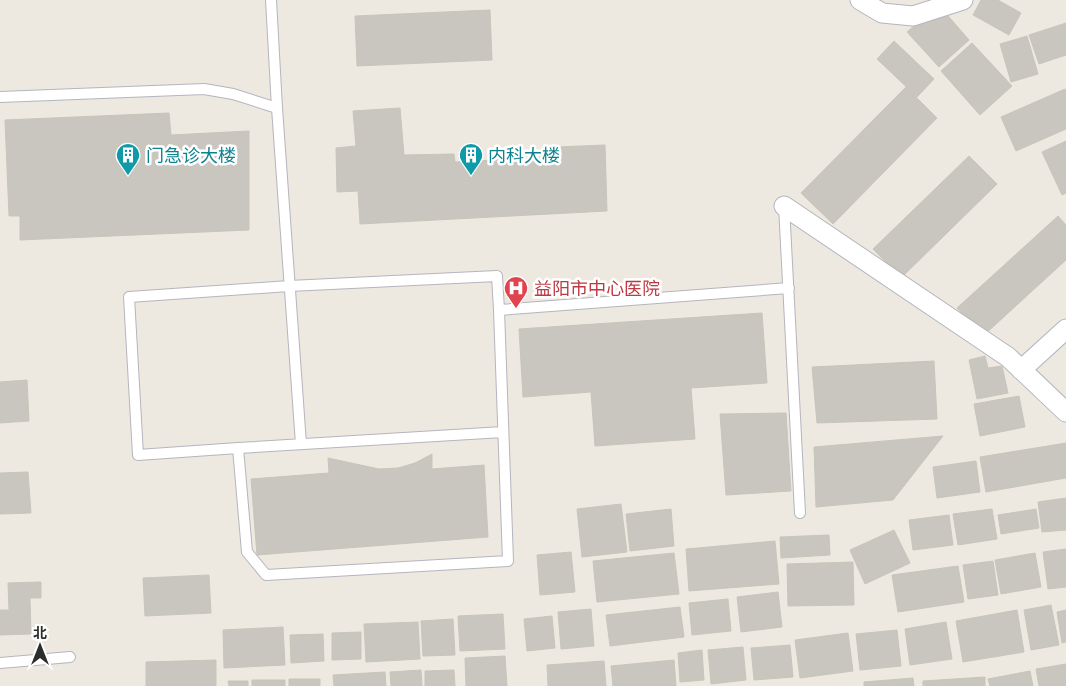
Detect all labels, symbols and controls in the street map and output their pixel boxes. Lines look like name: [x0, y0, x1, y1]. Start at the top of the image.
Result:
building icon: 门急诊大楼: [115, 142, 141, 176]
building icon: 内科大楼: [458, 142, 484, 176]
place label: 门急诊大楼: [146, 145, 236, 165]
place label: 内科大楼: [488, 145, 560, 165]
hospital icon: 益阳市中心医院: [503, 275, 529, 309]
place label: 益阳市中心医院: [534, 278, 660, 298]
north arrow: [15, 621, 65, 671]
text: 北: [33, 625, 47, 641]

